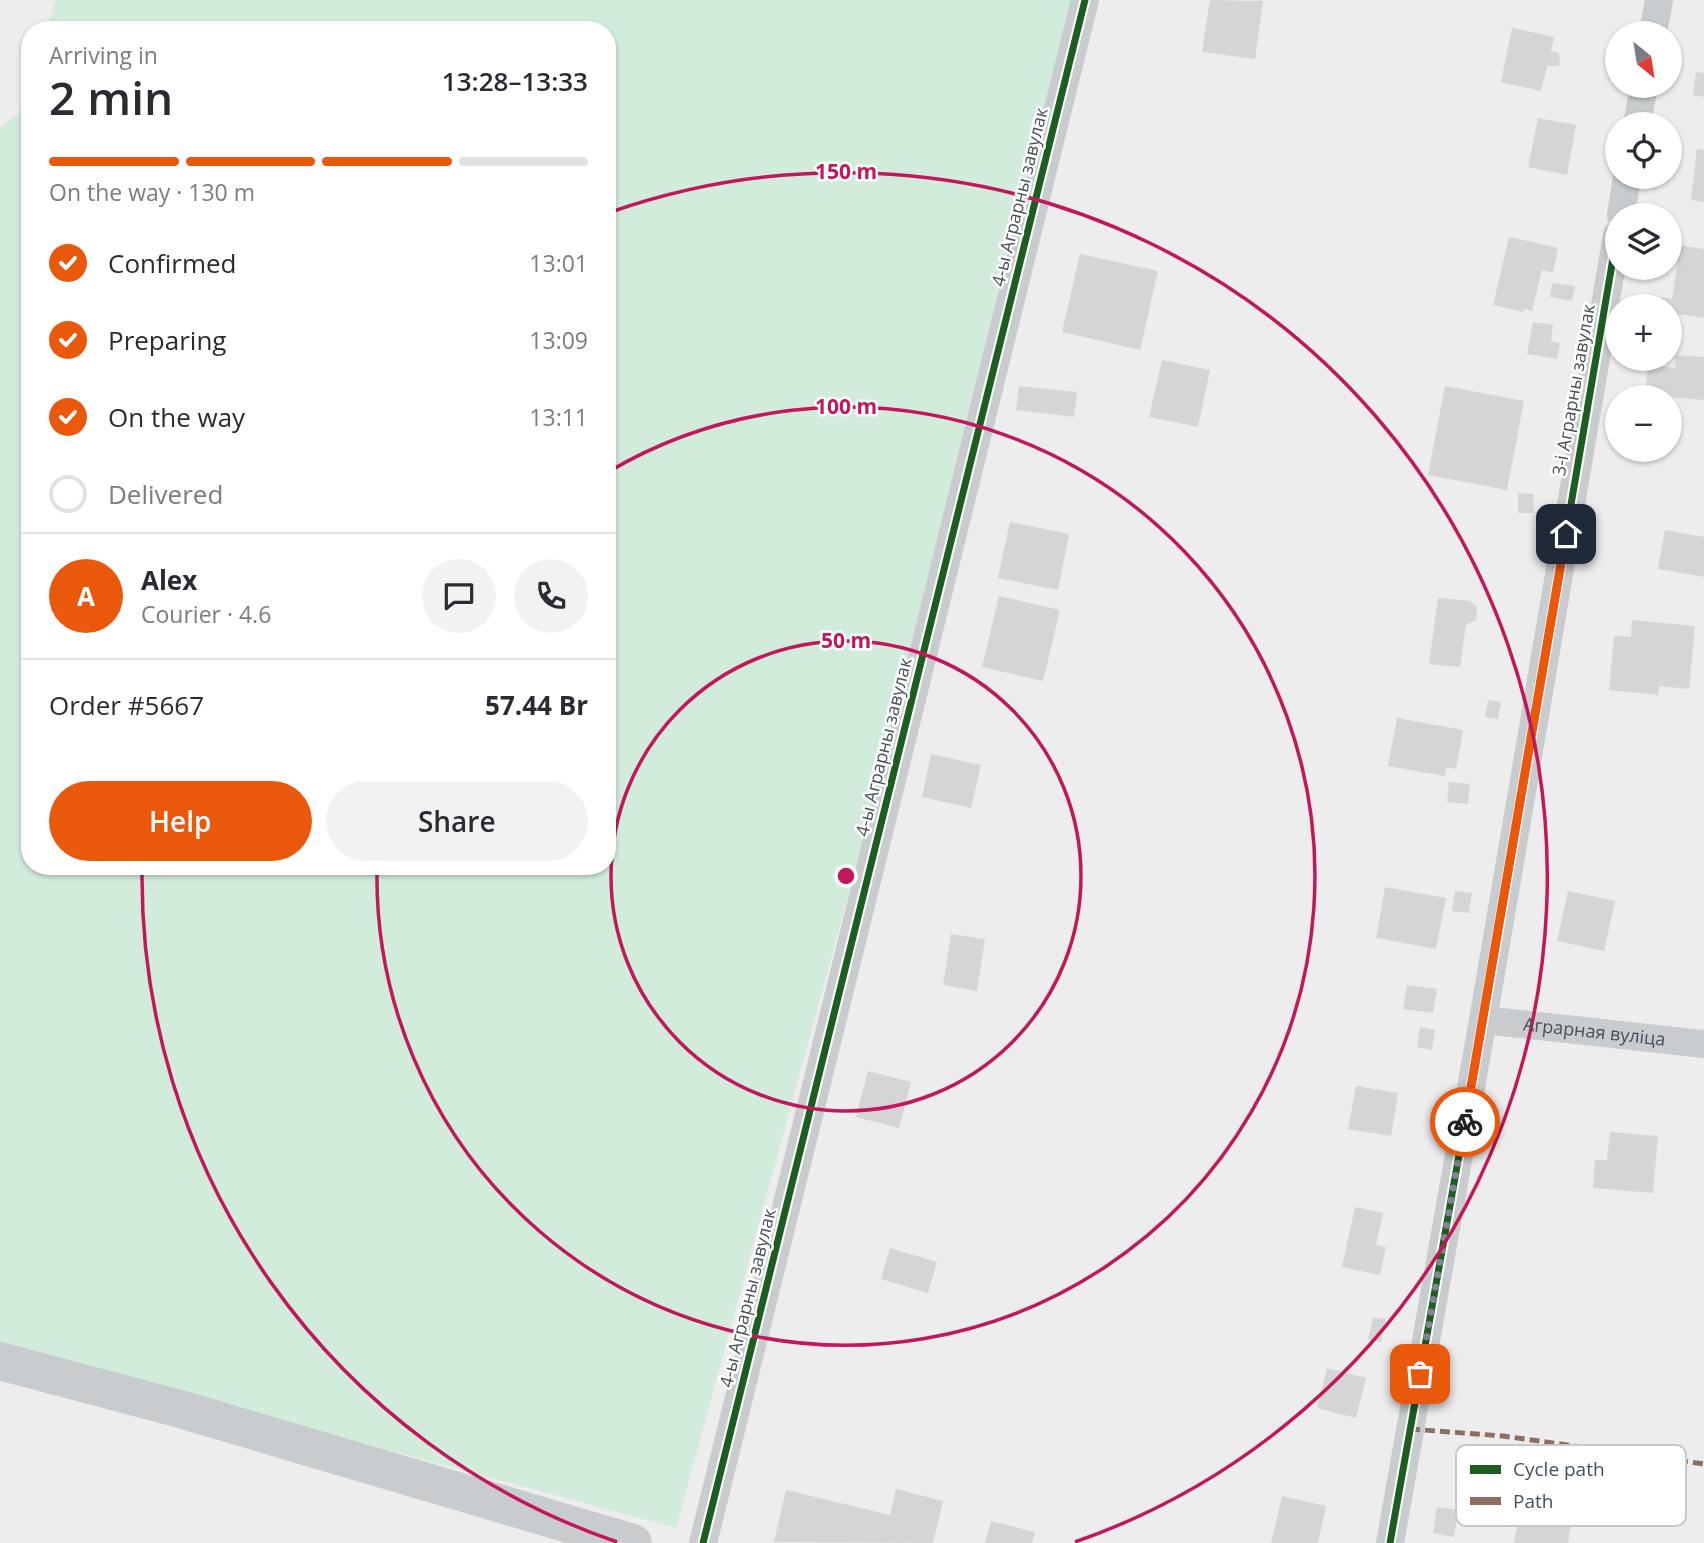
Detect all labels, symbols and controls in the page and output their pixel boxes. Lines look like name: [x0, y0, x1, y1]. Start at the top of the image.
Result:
north arrow: [1605, 21, 1682, 98]
map controls: [1605, 21, 1682, 462]
text: Arriving in: [49, 39, 158, 71]
text: 13:28–13:33: [442, 63, 588, 99]
text: 2 min: [49, 66, 173, 128]
street label: 4-ы Аграрны завулак: [985, 104, 1053, 289]
button: locate: [1605, 112, 1682, 189]
text: 150 m: [815, 157, 877, 185]
text: On the way · 130 m: [49, 176, 255, 208]
button: layers: [1605, 203, 1682, 280]
icon: check: [49, 244, 87, 282]
text: Confirmed: [108, 245, 236, 281]
text: 13:01: [529, 247, 588, 279]
button: +: [1605, 294, 1682, 371]
street label: 3-і Аграрны завулак: [1546, 301, 1600, 478]
icon: check: [49, 321, 87, 359]
text: Preparing: [108, 322, 226, 358]
text: 13:09: [529, 324, 588, 356]
button: −: [1605, 385, 1682, 462]
text: 100 m: [815, 392, 877, 420]
icon: check: [49, 398, 87, 436]
text: On the way: [108, 399, 245, 435]
text: 13:11: [529, 401, 588, 433]
text: Delivered: [108, 476, 223, 512]
pin: [1536, 504, 1596, 564]
icon: home: [1547, 515, 1585, 553]
button: chat: [422, 559, 496, 633]
button: phone: [514, 559, 588, 633]
text: Alex: [141, 562, 197, 598]
text: A: [77, 578, 95, 614]
text: Courier · 4.6: [141, 598, 271, 630]
text: 50 m: [821, 626, 871, 654]
street label: 4-ы Аграрны завулак: [849, 654, 917, 839]
text: Order #5667: [49, 687, 204, 723]
text: 57.44 Br: [485, 687, 588, 723]
button: Help: [49, 781, 312, 861]
button: Share: [326, 781, 588, 861]
centre of rings: [834, 864, 858, 888]
street label: Аграрная вуліца: [1522, 1011, 1667, 1051]
courier: [1430, 1087, 1500, 1157]
icon: bike: [1446, 1103, 1484, 1141]
street label: 4-ы Аграрны завулак: [713, 1205, 781, 1390]
pin: [1390, 1344, 1450, 1404]
icon: bag: [1401, 1355, 1439, 1393]
legend: [1456, 1445, 1686, 1526]
text: Cycle path: [1513, 1456, 1605, 1482]
text: Path: [1513, 1488, 1553, 1514]

